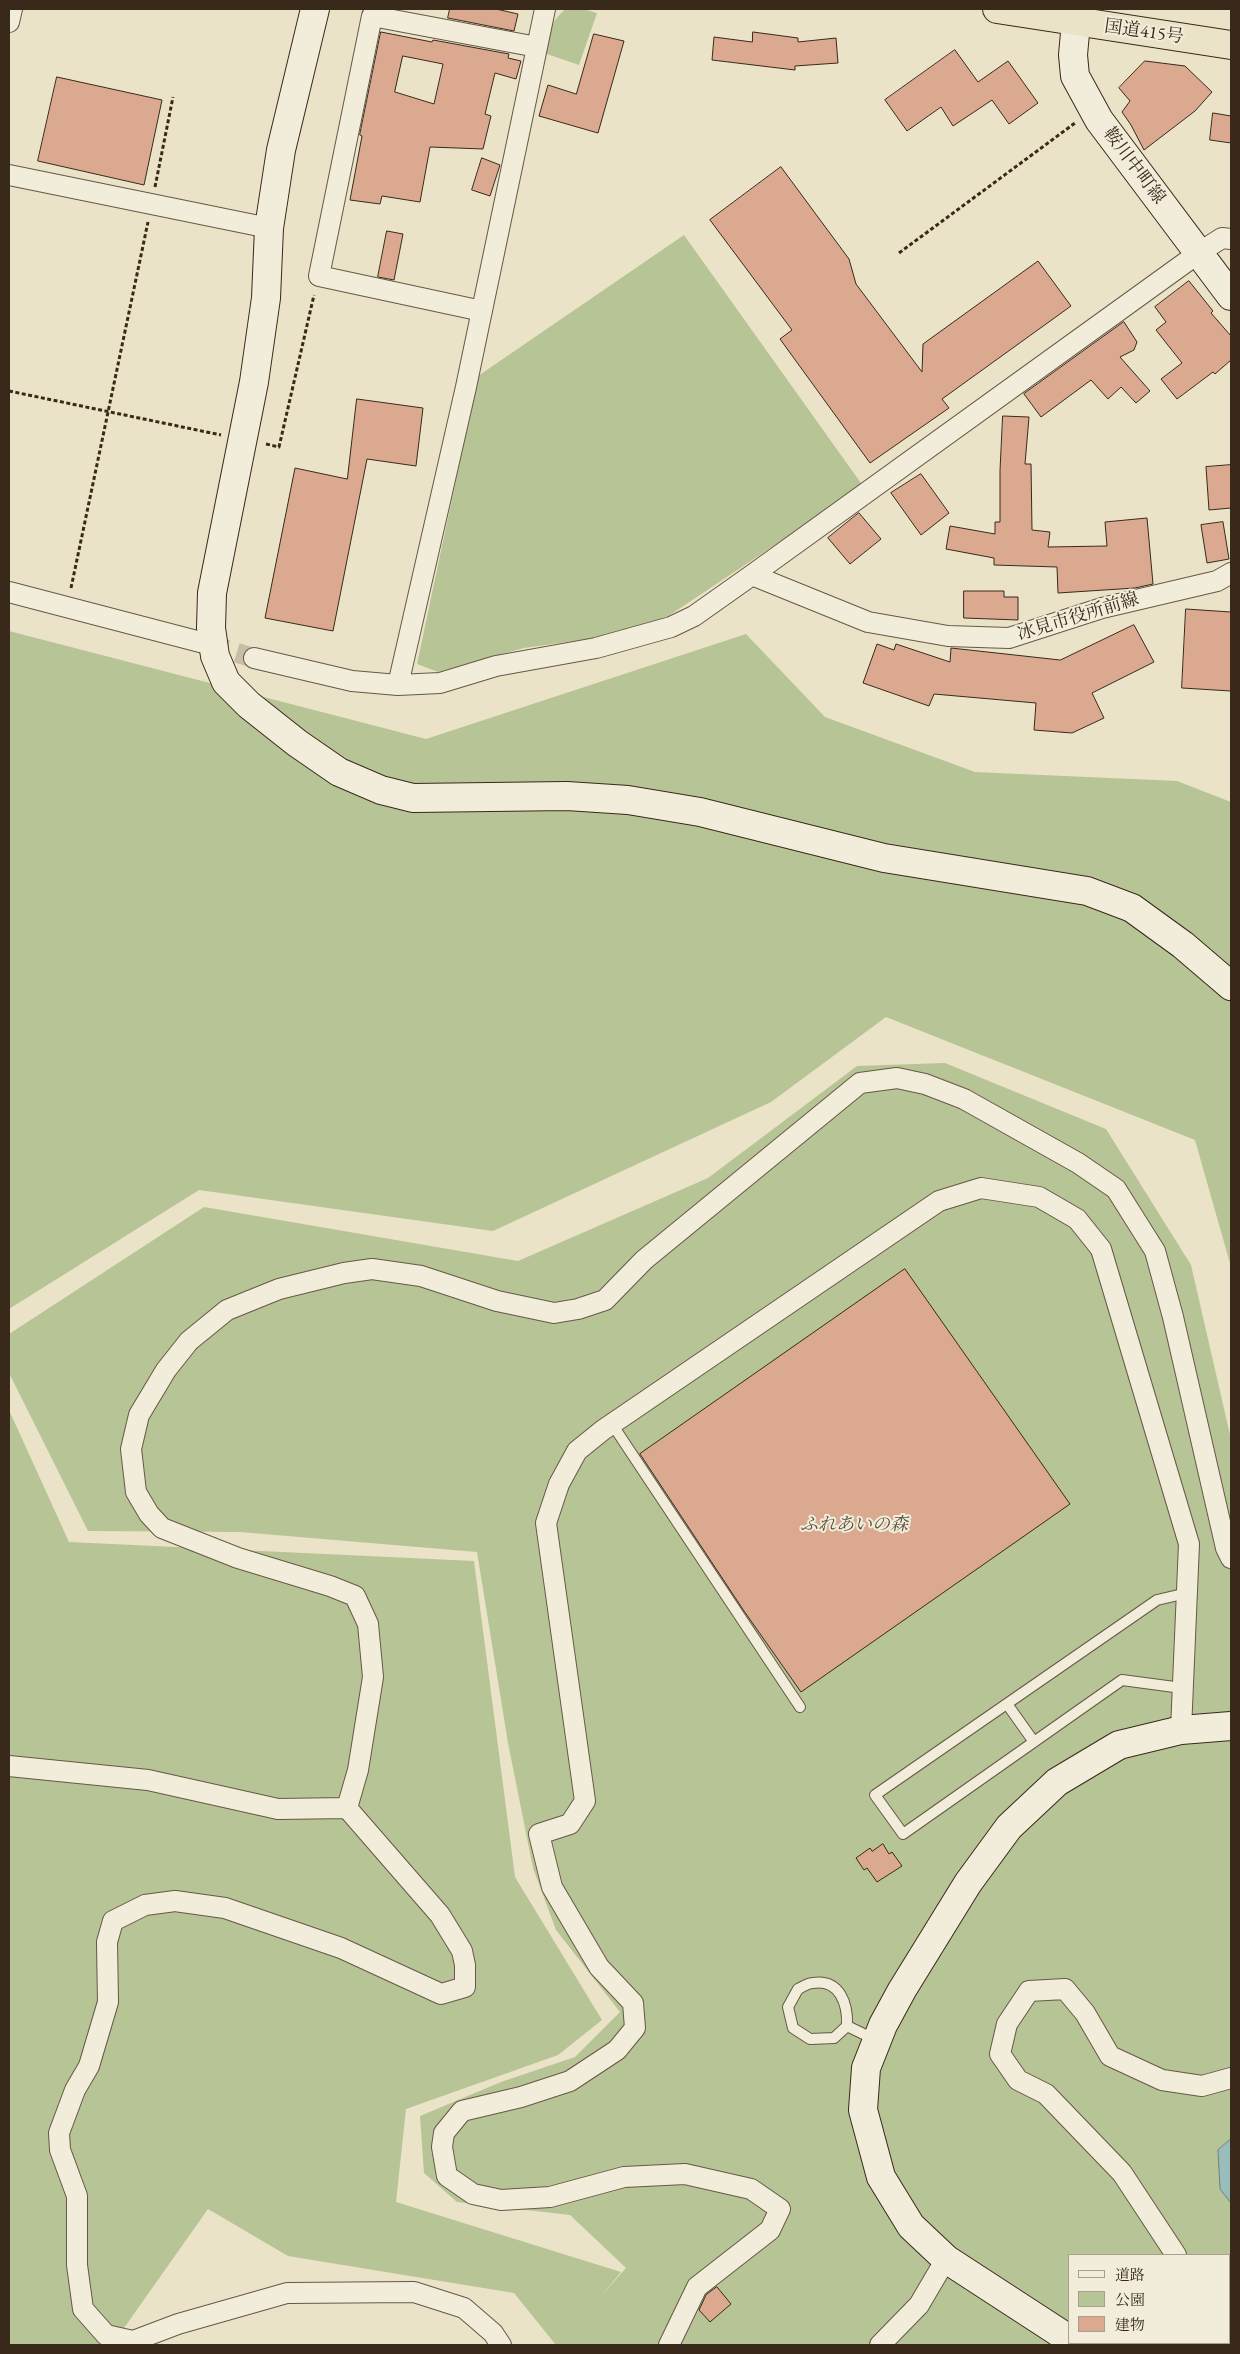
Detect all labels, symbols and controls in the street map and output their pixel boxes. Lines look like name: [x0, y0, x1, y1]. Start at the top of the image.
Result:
street label: 国道415号: [1103, 16, 1185, 48]
street label: 鞍川中町線: [1098, 124, 1170, 208]
street label: 冰見市役所前線: [1015, 588, 1141, 646]
park label: ふれあいの森: [800, 1514, 908, 1536]
legend: [1068, 2254, 1230, 2344]
text: 道路: [1115, 2265, 1145, 2284]
text: 公園: [1115, 2290, 1145, 2309]
text: 建物: [1115, 2315, 1145, 2334]

